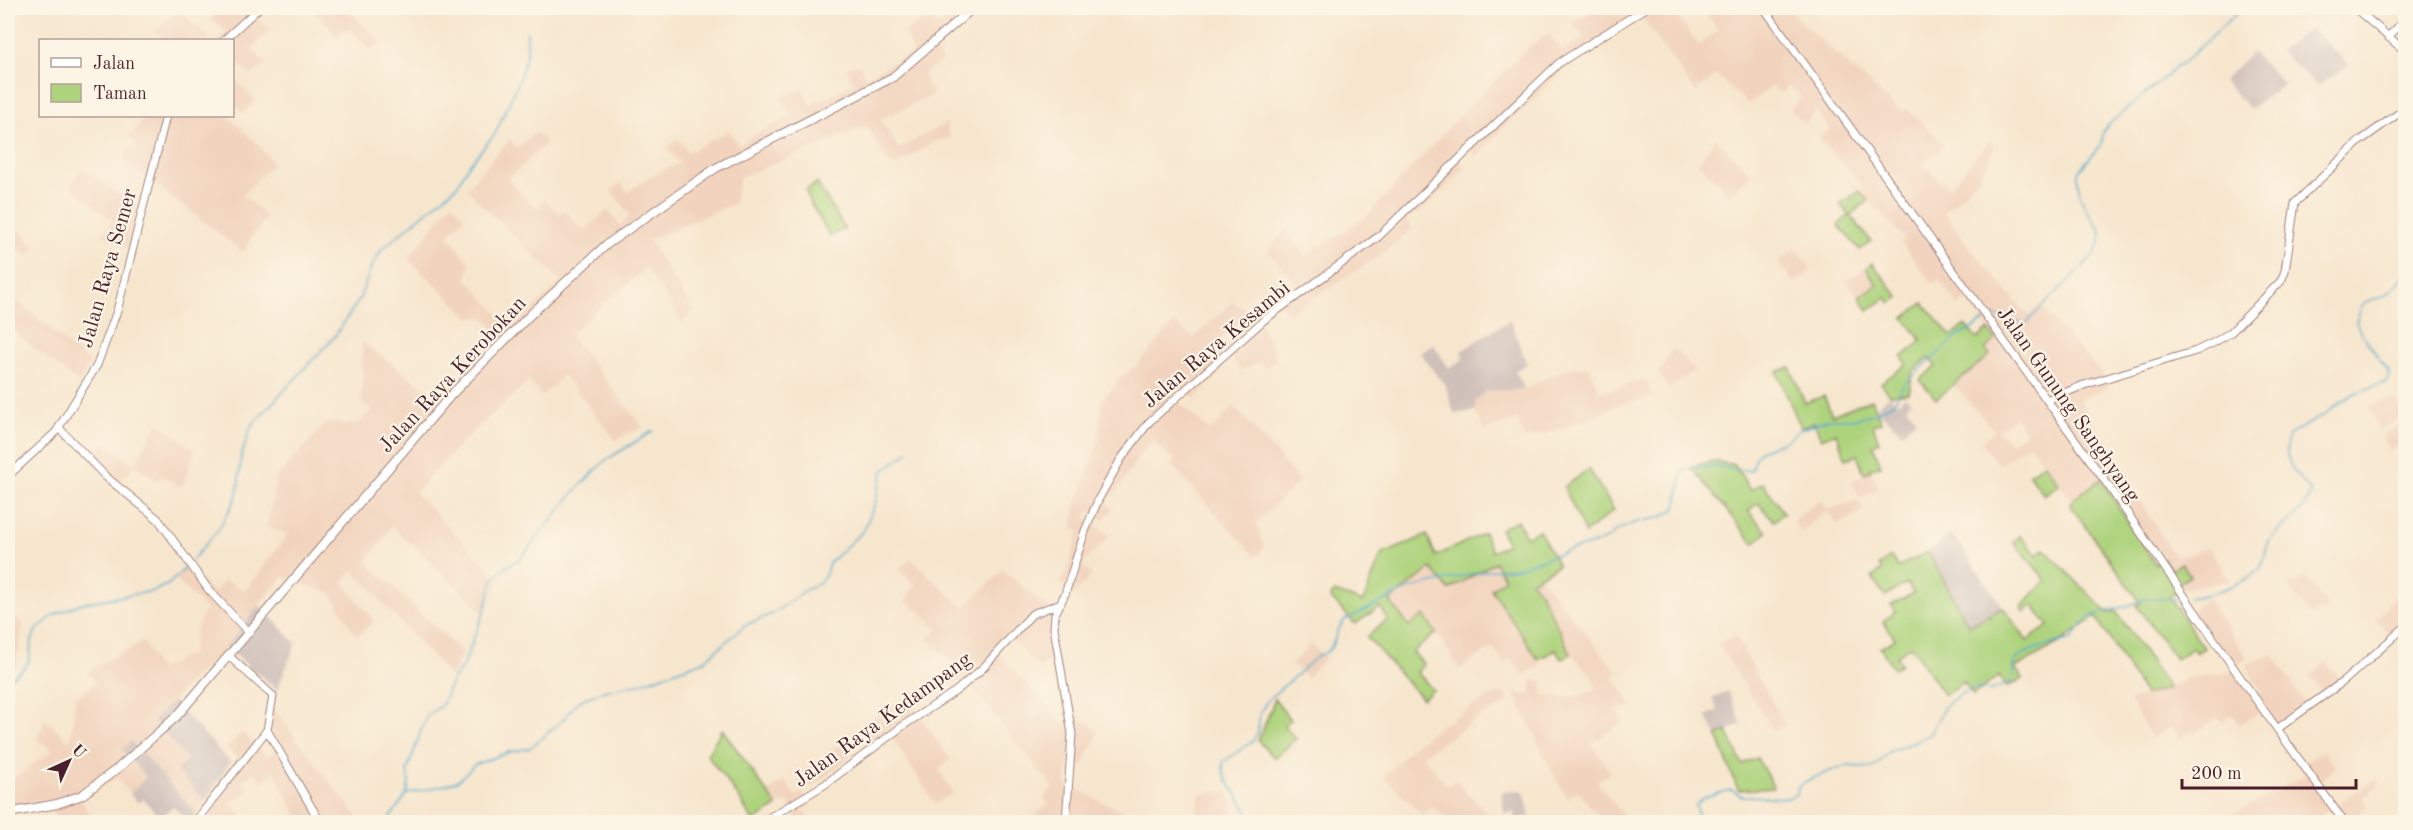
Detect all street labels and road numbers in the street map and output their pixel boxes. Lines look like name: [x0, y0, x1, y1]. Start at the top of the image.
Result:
street label: Jalan Raya Semer: [76, 186, 141, 350]
street label: Jalan Raya Kesambi: [1139, 278, 1295, 413]
street label: Jalan Raya Kerobokan: [375, 293, 531, 457]
street label: Jalan Gunung Sanghyang: [1992, 303, 2144, 507]
street label: Jalan Raya Kedampang: [790, 648, 976, 792]

